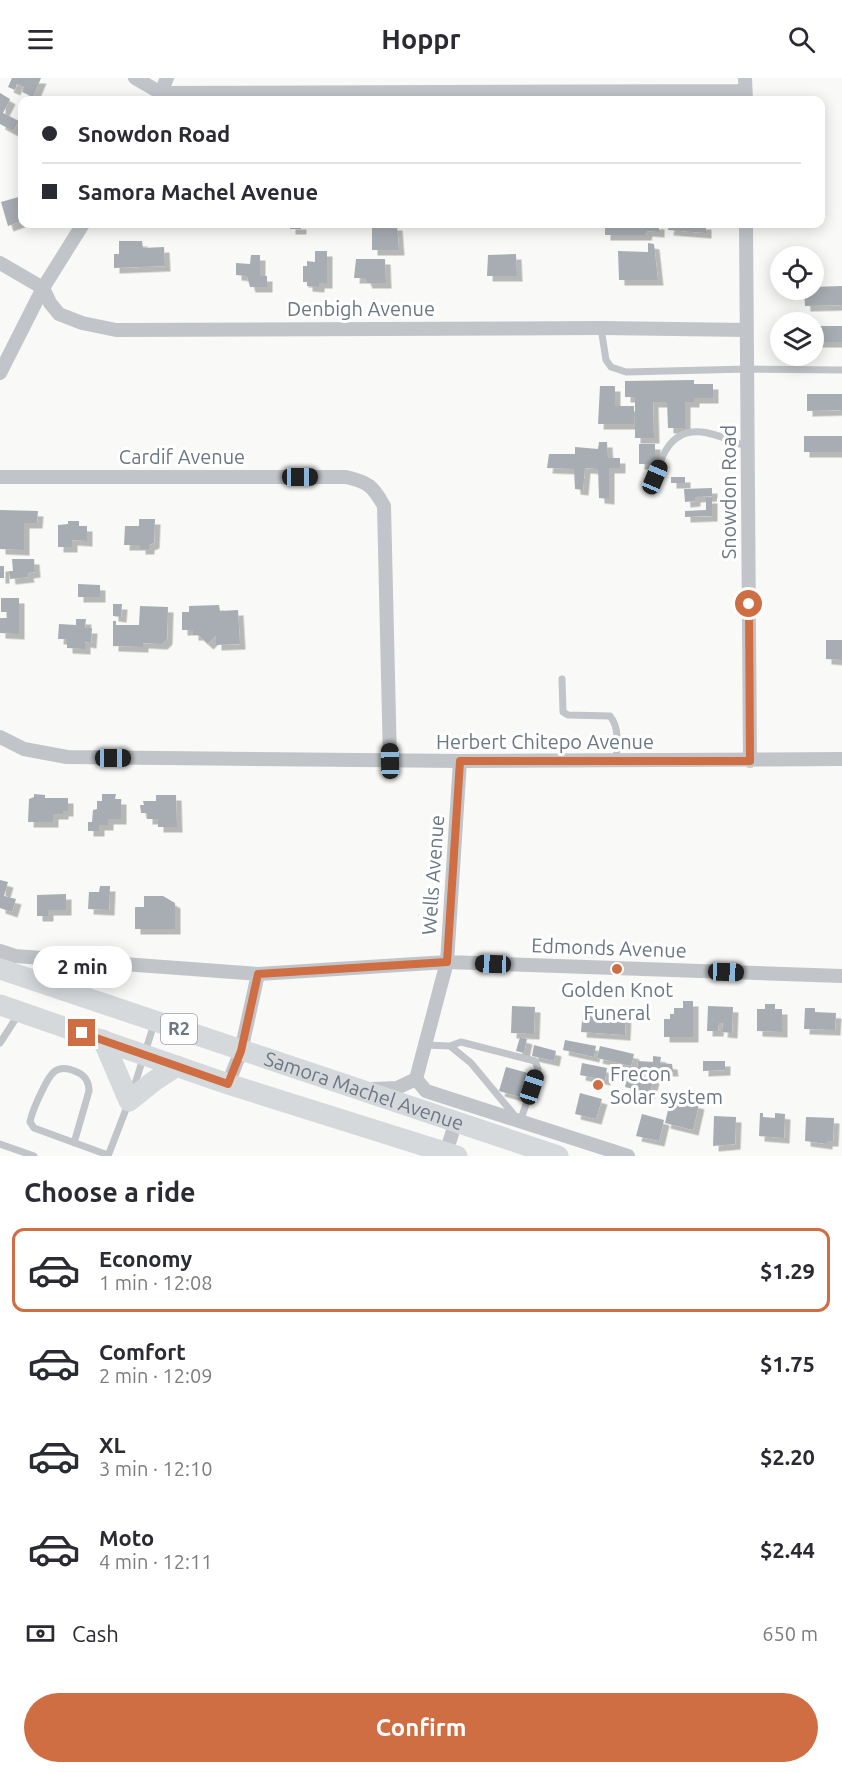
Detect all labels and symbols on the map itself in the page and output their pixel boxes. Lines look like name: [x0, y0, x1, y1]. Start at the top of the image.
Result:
street label: Denbigh Avenue: [287, 297, 435, 320]
street label: Snowdon Road: [717, 425, 740, 559]
street label: Cardif Avenue: [119, 445, 245, 468]
car: [640, 457, 670, 497]
car: [282, 468, 318, 486]
route start: [735, 590, 762, 617]
street label: Herbert Chitepo Avenue: [436, 730, 654, 753]
car: [381, 743, 399, 779]
car: [95, 749, 131, 767]
street label: Wells Avenue: [417, 814, 448, 936]
street label: Edmonds Avenue: [531, 933, 687, 962]
callout: 2 min: [32, 946, 132, 988]
car: [475, 954, 511, 974]
marker: Golden Knot Funeral: [610, 962, 624, 976]
car: [708, 962, 744, 982]
place label: Golden Knot Funeral: [561, 978, 673, 1024]
road number: R2: [161, 1014, 197, 1044]
route end: [68, 1019, 95, 1046]
street label: Samora Machel Avenue: [262, 1046, 467, 1135]
place label: Frecon Solar system: [610, 1062, 723, 1108]
car: [518, 1067, 546, 1107]
marker: Frecon Solar system: [591, 1078, 605, 1092]

